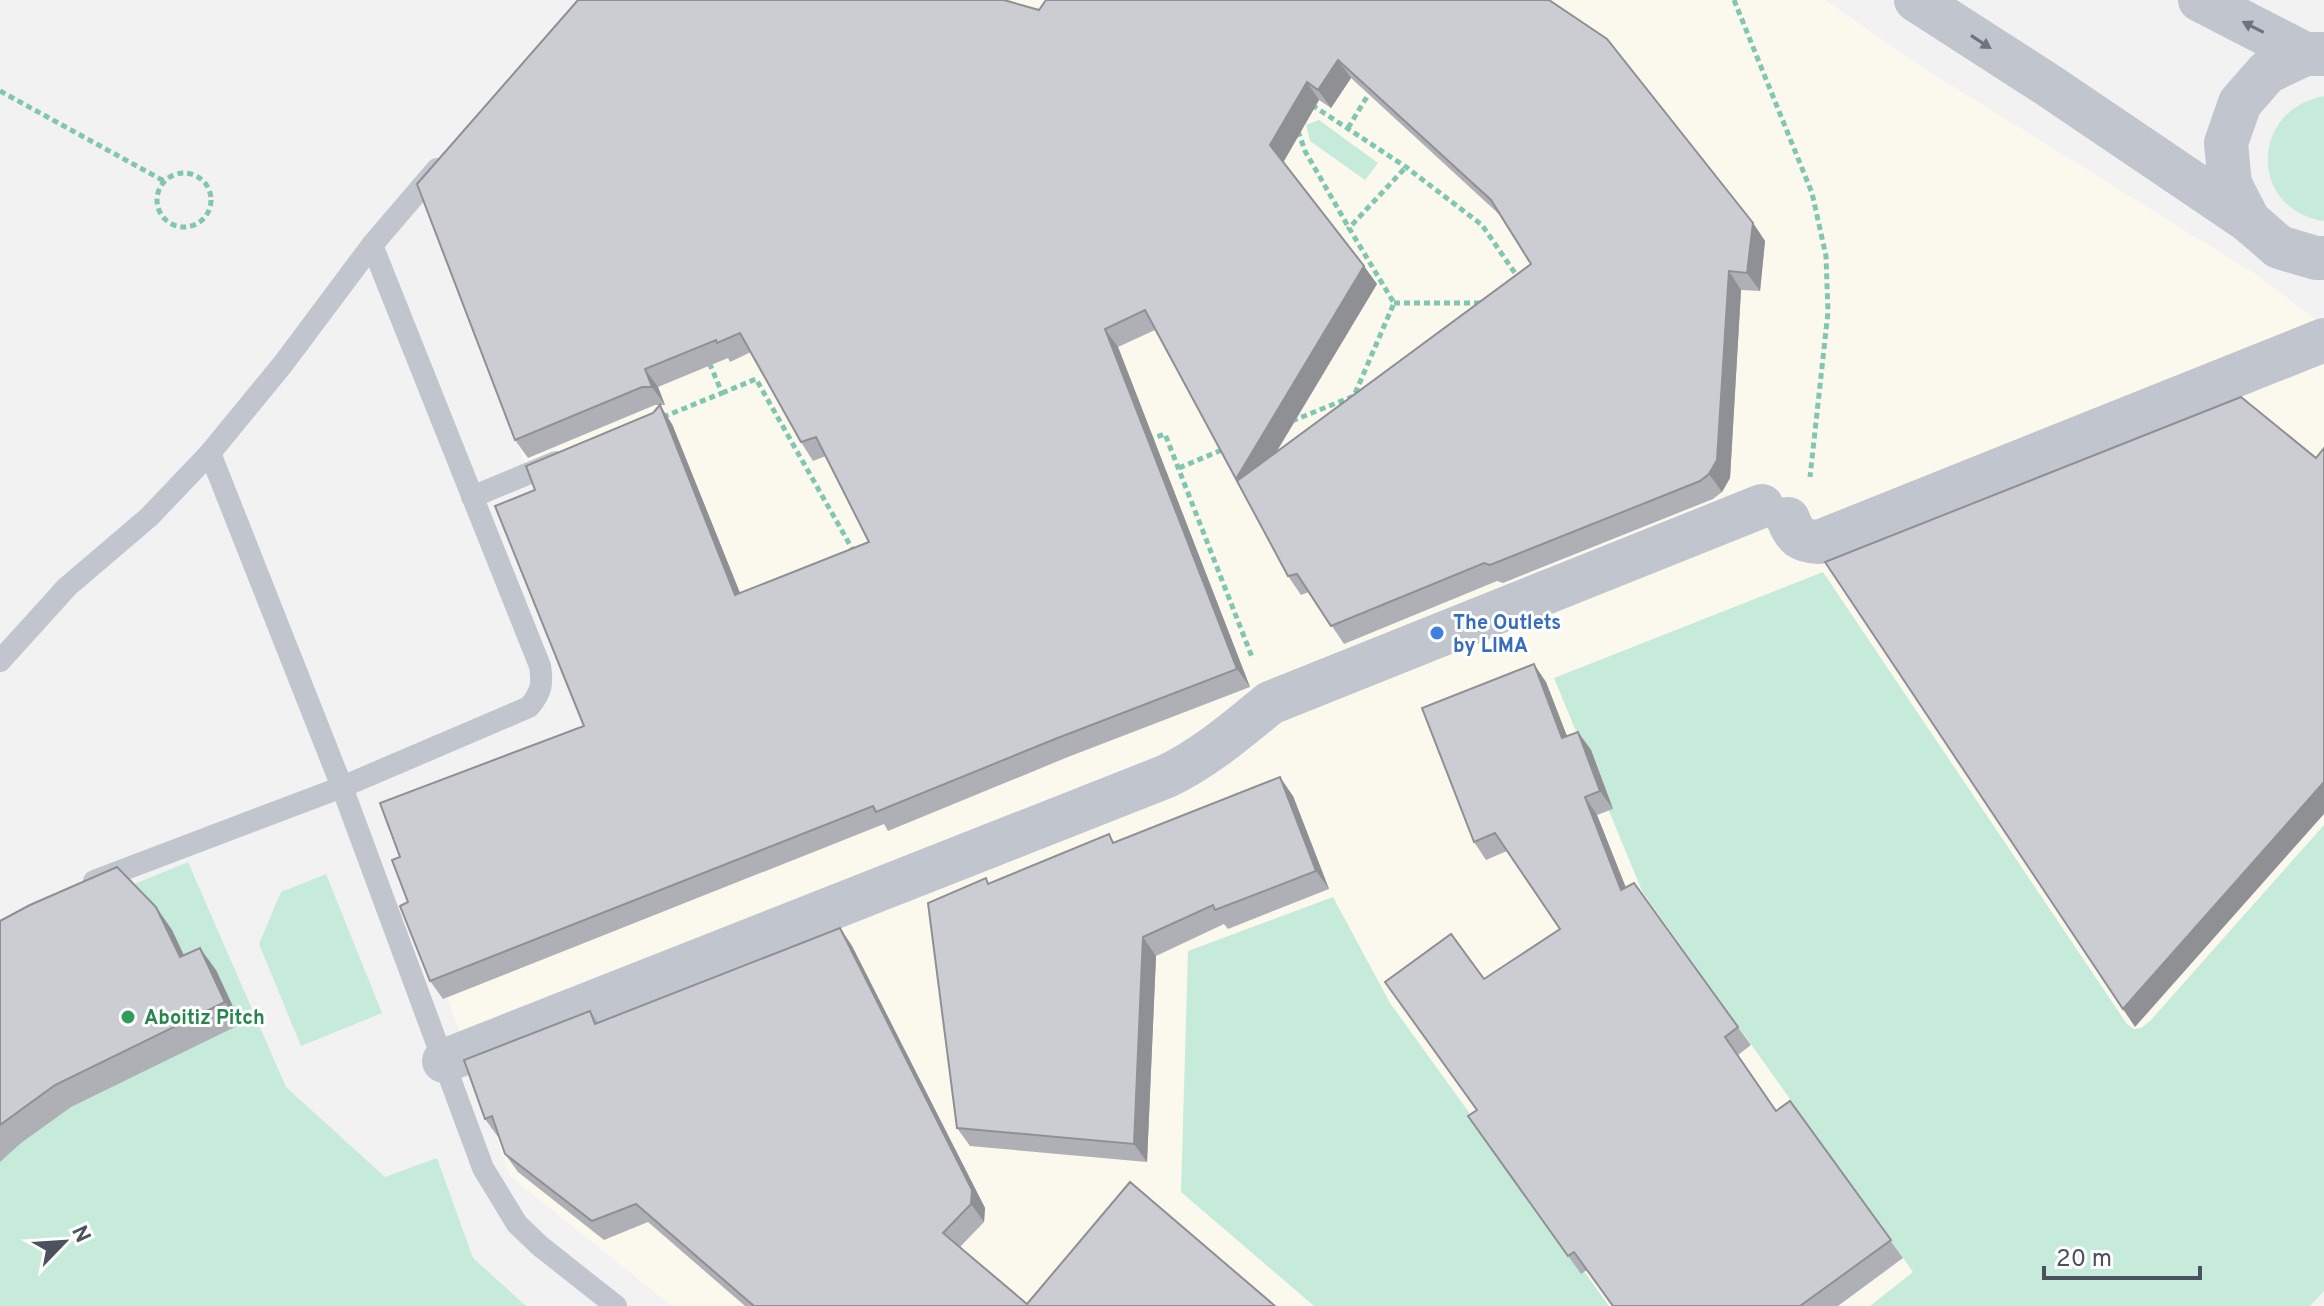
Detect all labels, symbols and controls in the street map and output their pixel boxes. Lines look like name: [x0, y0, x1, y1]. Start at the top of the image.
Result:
one-way arrow: [2241, 21, 2264, 34]
one-way arrow: [1971, 35, 1992, 50]
place label: The Outlets by LIMA: [1453, 611, 1561, 660]
marker: The Outlets by LIMA: [1428, 624, 1446, 642]
place label: Aboitiz Pitch: [144, 1006, 265, 1032]
marker: Aboitiz Pitch: [119, 1008, 137, 1026]
north arrow: [24, 1202, 104, 1282]
text: N: [64, 1222, 95, 1247]
scale bar: [2044, 1230, 2200, 1280]
text: 20 m: [2056, 1245, 2112, 1275]

